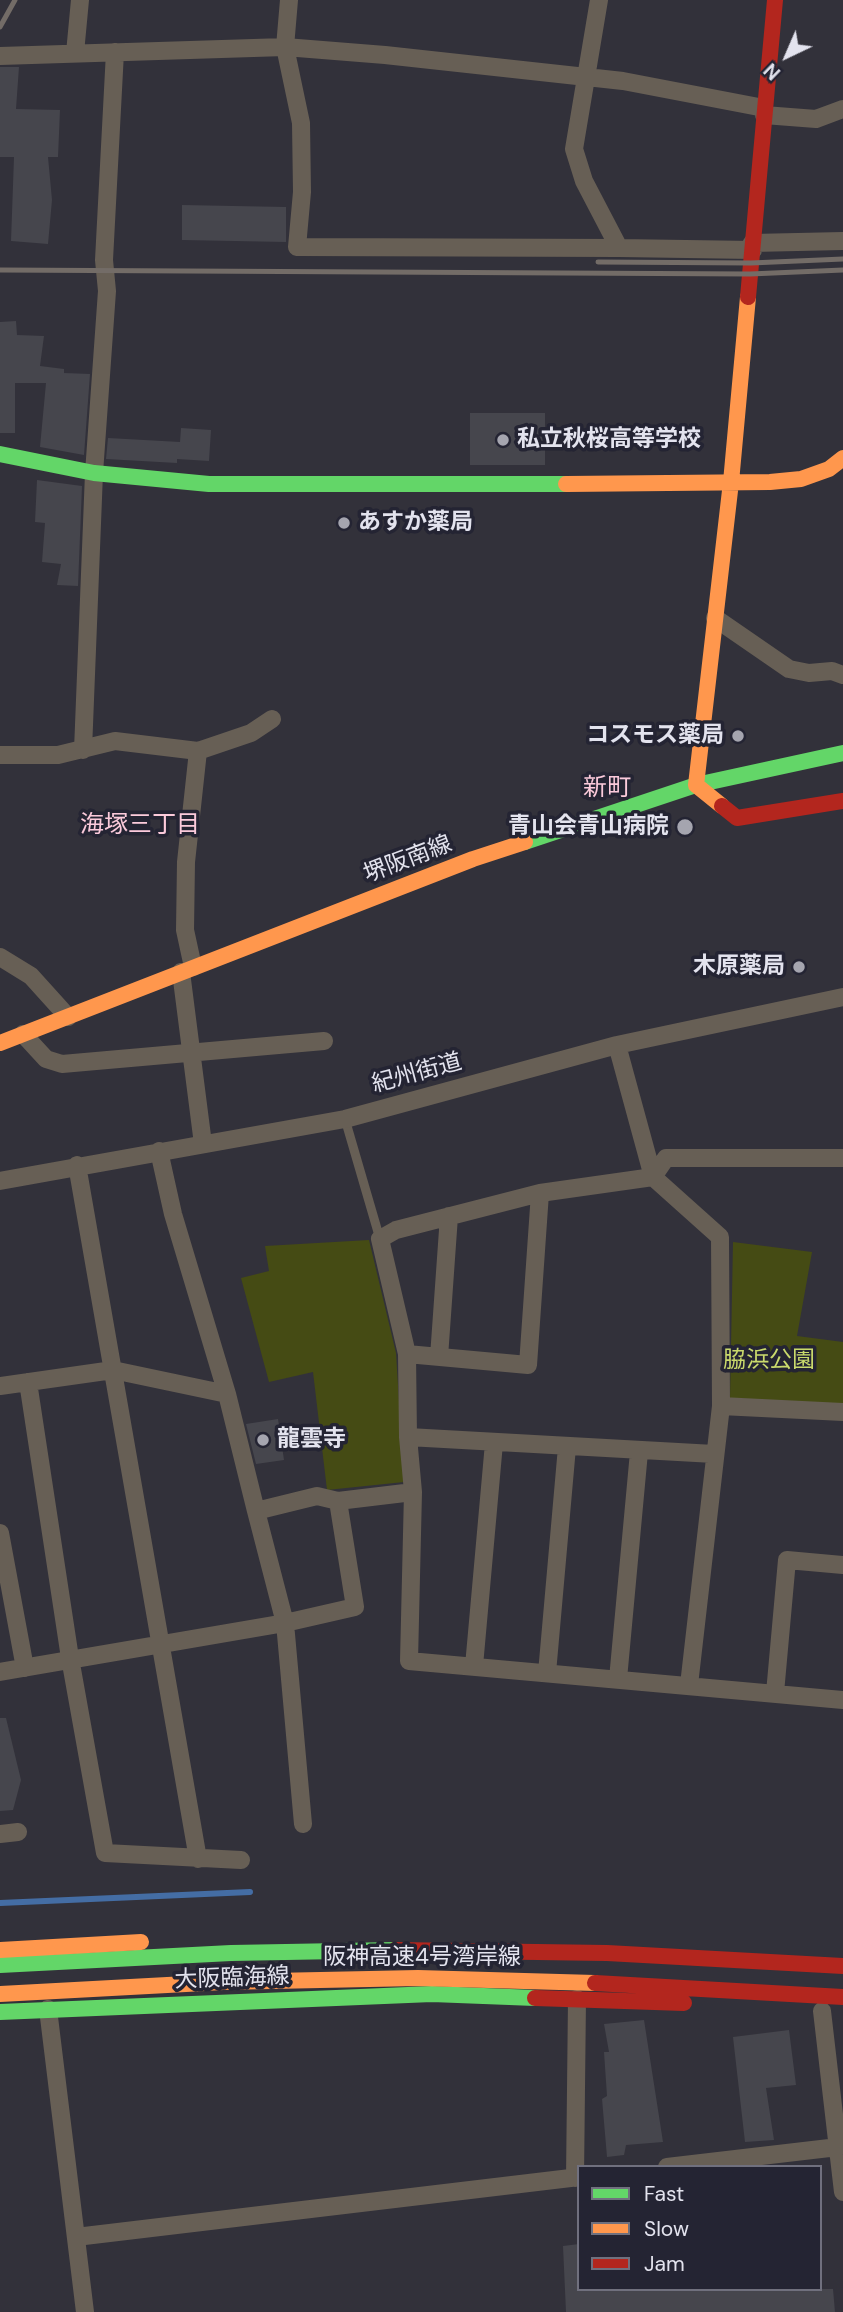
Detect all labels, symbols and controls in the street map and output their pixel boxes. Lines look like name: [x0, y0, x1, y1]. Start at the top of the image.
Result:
north arrow: [752, 21, 822, 91]
text: N: [758, 58, 786, 85]
place label: 私立秋桜高等学校: [517, 426, 701, 454]
marker: 私立秋桜高等学校: [495, 432, 511, 448]
place label: あすか薬局: [358, 509, 473, 537]
marker: あすか薬局: [336, 515, 352, 531]
place label: コスモス薬局: [586, 722, 724, 750]
marker: コスモス薬局: [730, 728, 746, 744]
district label: 新町: [583, 775, 631, 803]
district label: 海塚三丁目: [80, 812, 200, 840]
place label: 青山会青山病院: [508, 813, 669, 841]
marker: 青山会青山病院: [675, 817, 695, 837]
street label: 堺阪南線: [360, 831, 456, 889]
place label: 木原薬局: [693, 953, 785, 981]
marker: 木原薬局: [791, 959, 807, 975]
street label: 紀州街道: [369, 1049, 465, 1099]
park label: 脇浜公園: [723, 1347, 815, 1375]
place label: 龍雲寺: [277, 1426, 346, 1454]
marker: 龍雲寺: [255, 1432, 271, 1448]
street label: 阪神高速4号湾岸線: [323, 1944, 521, 1972]
street label: 大阪臨海線: [174, 1963, 290, 1995]
legend: [577, 2165, 822, 2291]
text: Fast: [644, 2180, 684, 2208]
text: Slow: [644, 2215, 689, 2243]
text: Jam: [644, 2250, 685, 2278]

